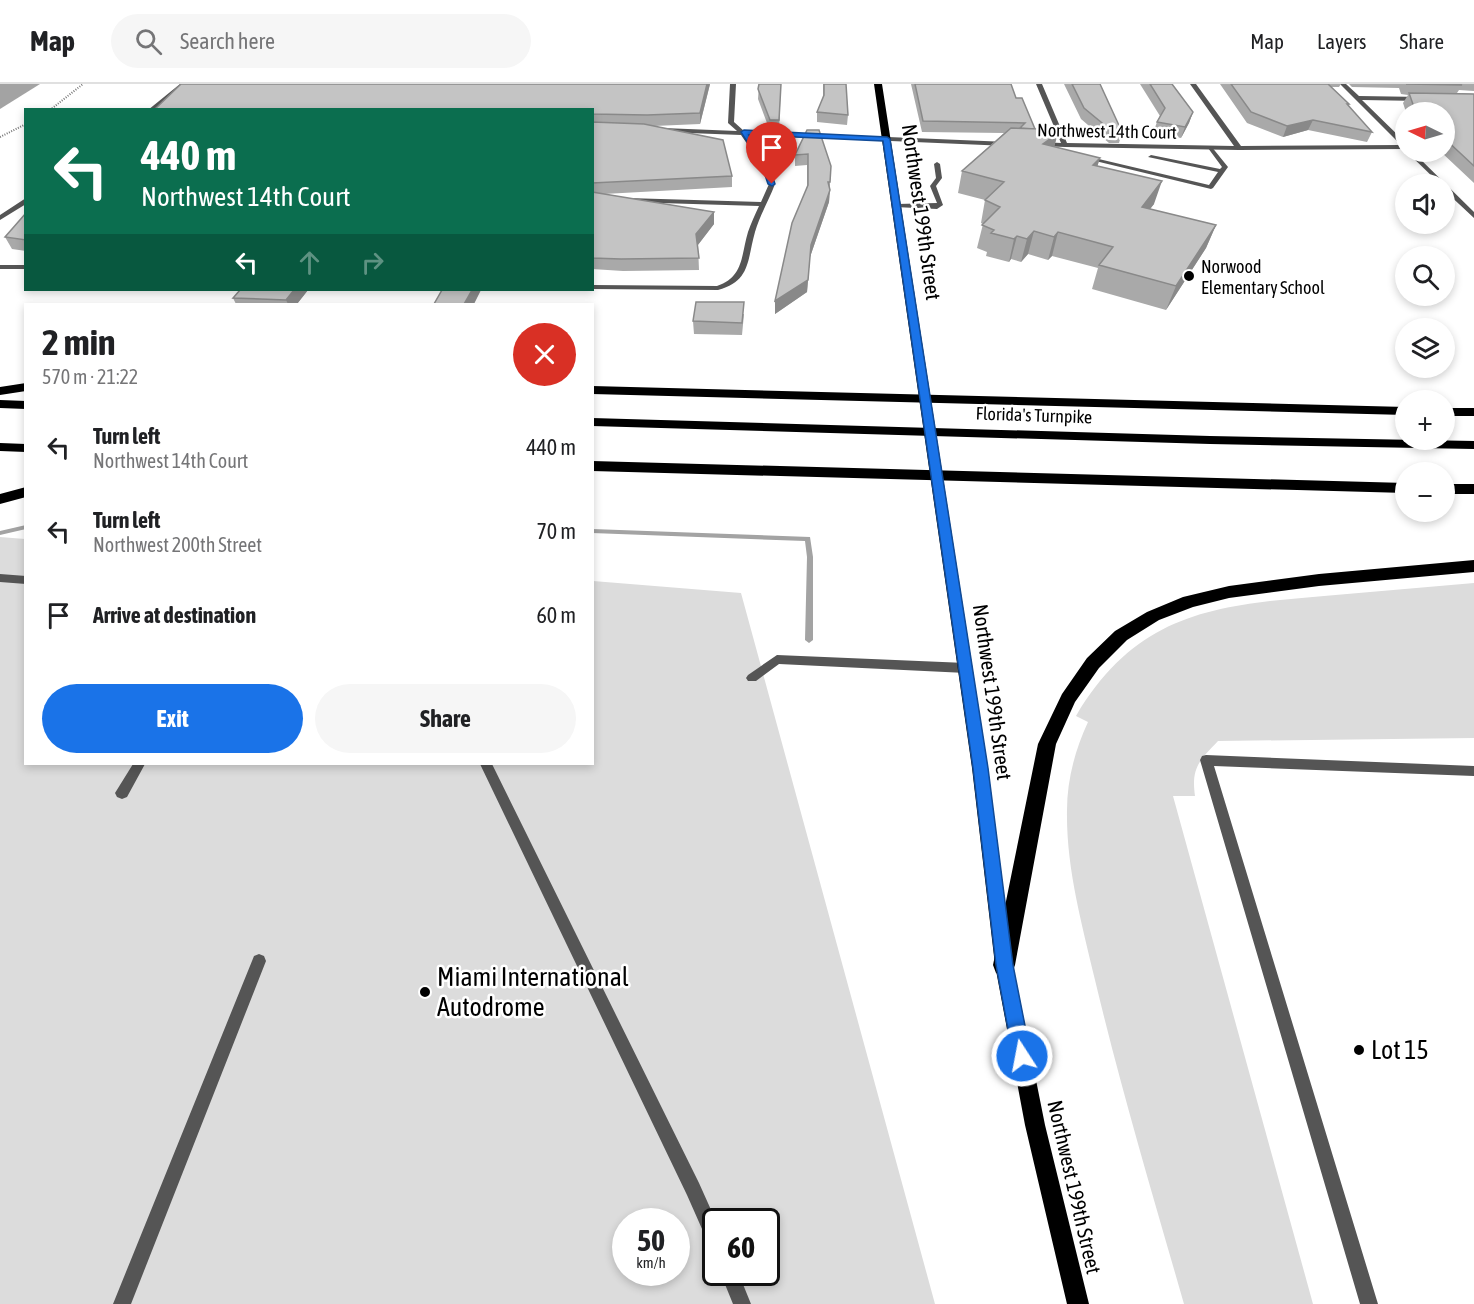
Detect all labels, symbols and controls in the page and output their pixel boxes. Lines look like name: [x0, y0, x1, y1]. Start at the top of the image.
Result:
search box: [111, 14, 531, 68]
text: Map: [30, 25, 75, 57]
icon: search: [132, 25, 165, 58]
text: Search here: [180, 28, 275, 54]
text: Map: [1250, 29, 1284, 53]
text: Layers: [1317, 29, 1367, 53]
text: Share: [1400, 29, 1444, 53]
north arrow: [1395, 102, 1455, 162]
map controls: [1395, 102, 1455, 522]
street label: Northwest 14th Court: [1037, 119, 1177, 143]
pin: [746, 122, 797, 184]
street label: Northwest 199th Street: [898, 122, 946, 302]
text: 440 m: [141, 131, 236, 179]
icon: arrive: [755, 131, 788, 164]
icon: left: [42, 132, 120, 210]
button: sound: [1395, 174, 1455, 234]
text: Northwest 14th Court: [141, 181, 351, 212]
icon: left: [230, 246, 263, 279]
icon: ahead: [293, 246, 326, 279]
icon: right: [356, 246, 389, 279]
button: search: [1395, 246, 1455, 306]
place label: Norwood Elementary School: [1201, 256, 1325, 298]
marker: Norwood Elementary School: [1182, 269, 1196, 283]
button: layers: [1395, 318, 1455, 378]
text: 2 min: [42, 321, 116, 363]
button: close: [513, 323, 576, 386]
text: 570 m · 21:22: [42, 365, 138, 388]
button: +: [1395, 390, 1455, 450]
street label: Florida's Turnpike: [975, 402, 1093, 428]
text: Turn left: [93, 423, 160, 449]
icon: left: [42, 431, 75, 464]
text: 440 m: [526, 434, 576, 460]
text: Northwest 14th Court: [93, 449, 248, 472]
button: −: [1395, 462, 1455, 522]
text: Turn left: [93, 507, 160, 533]
icon: left: [42, 515, 75, 548]
text: 70 m: [536, 518, 576, 544]
text: Northwest 200th Street: [93, 533, 262, 556]
icon: arrive: [42, 599, 75, 632]
text: Arrive at destination: [93, 602, 256, 628]
text: 60 m: [536, 602, 576, 628]
street label: Northwest 199th Street: [969, 602, 1017, 782]
button: Exit: [42, 684, 303, 753]
button: Share: [315, 684, 576, 753]
place label: Miami International Autodrome: [437, 962, 629, 1022]
marker: Miami International Autodrome: [418, 985, 432, 999]
position arrow: [990, 1024, 1054, 1088]
place label: Lot 15: [1371, 1035, 1429, 1065]
marker: Lot 15: [1352, 1043, 1366, 1057]
street label: Northwest 199th Street: [1043, 1098, 1107, 1276]
speed limit sign: 60: [702, 1208, 780, 1286]
text: 50: [637, 1223, 665, 1257]
text: km/h: [636, 1254, 666, 1271]

